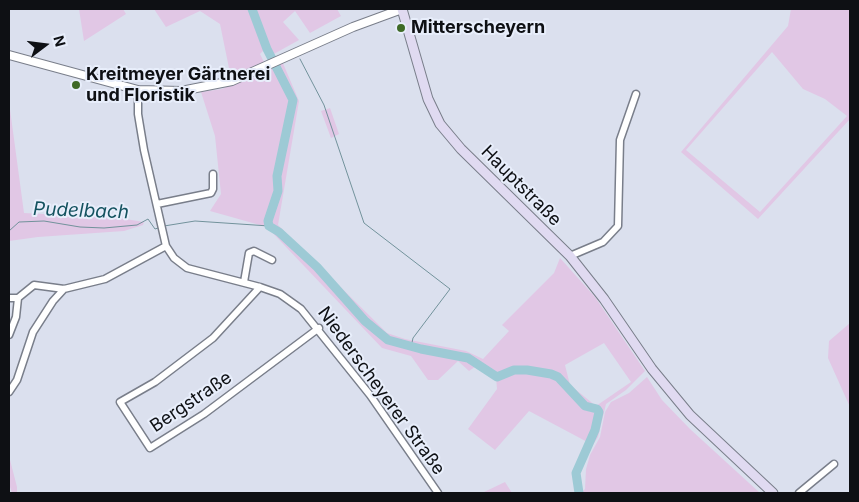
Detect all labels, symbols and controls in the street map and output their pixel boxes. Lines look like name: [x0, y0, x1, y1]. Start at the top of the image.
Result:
place label: Mitterscheyern: [411, 17, 545, 39]
north arrow: [20, 20, 70, 70]
marker: Mitterscheyern: [395, 22, 407, 34]
text: N: [50, 34, 70, 48]
place label: Kreitmeyer Gärtnerei und Floristik: [86, 64, 270, 106]
marker: Kreitmeyer Gärtnerei und Floristik: [70, 79, 82, 91]
street label: Hauptstraße: [476, 141, 566, 231]
water label: Pudelbach: [33, 198, 129, 224]
street label: Niederscheyerer Straße: [313, 303, 449, 479]
street label: Bergstraße: [146, 367, 236, 437]

